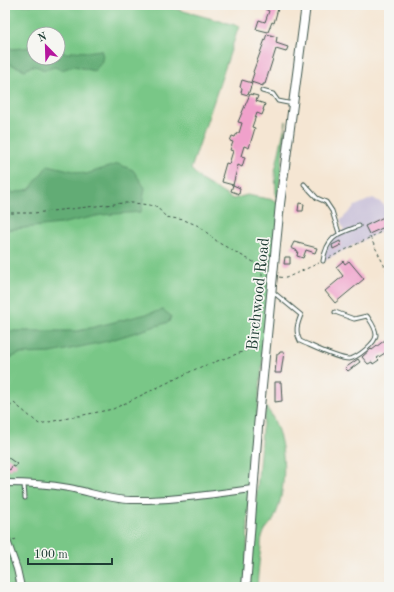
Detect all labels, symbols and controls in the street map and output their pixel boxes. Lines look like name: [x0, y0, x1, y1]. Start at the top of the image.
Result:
north arrow: [26, 26, 66, 66]
text: N: [37, 31, 49, 45]
street label: Birchwood Road: [245, 237, 273, 352]
scale bar: [28, 540, 112, 566]
text: 100 m: [34, 549, 68, 561]

